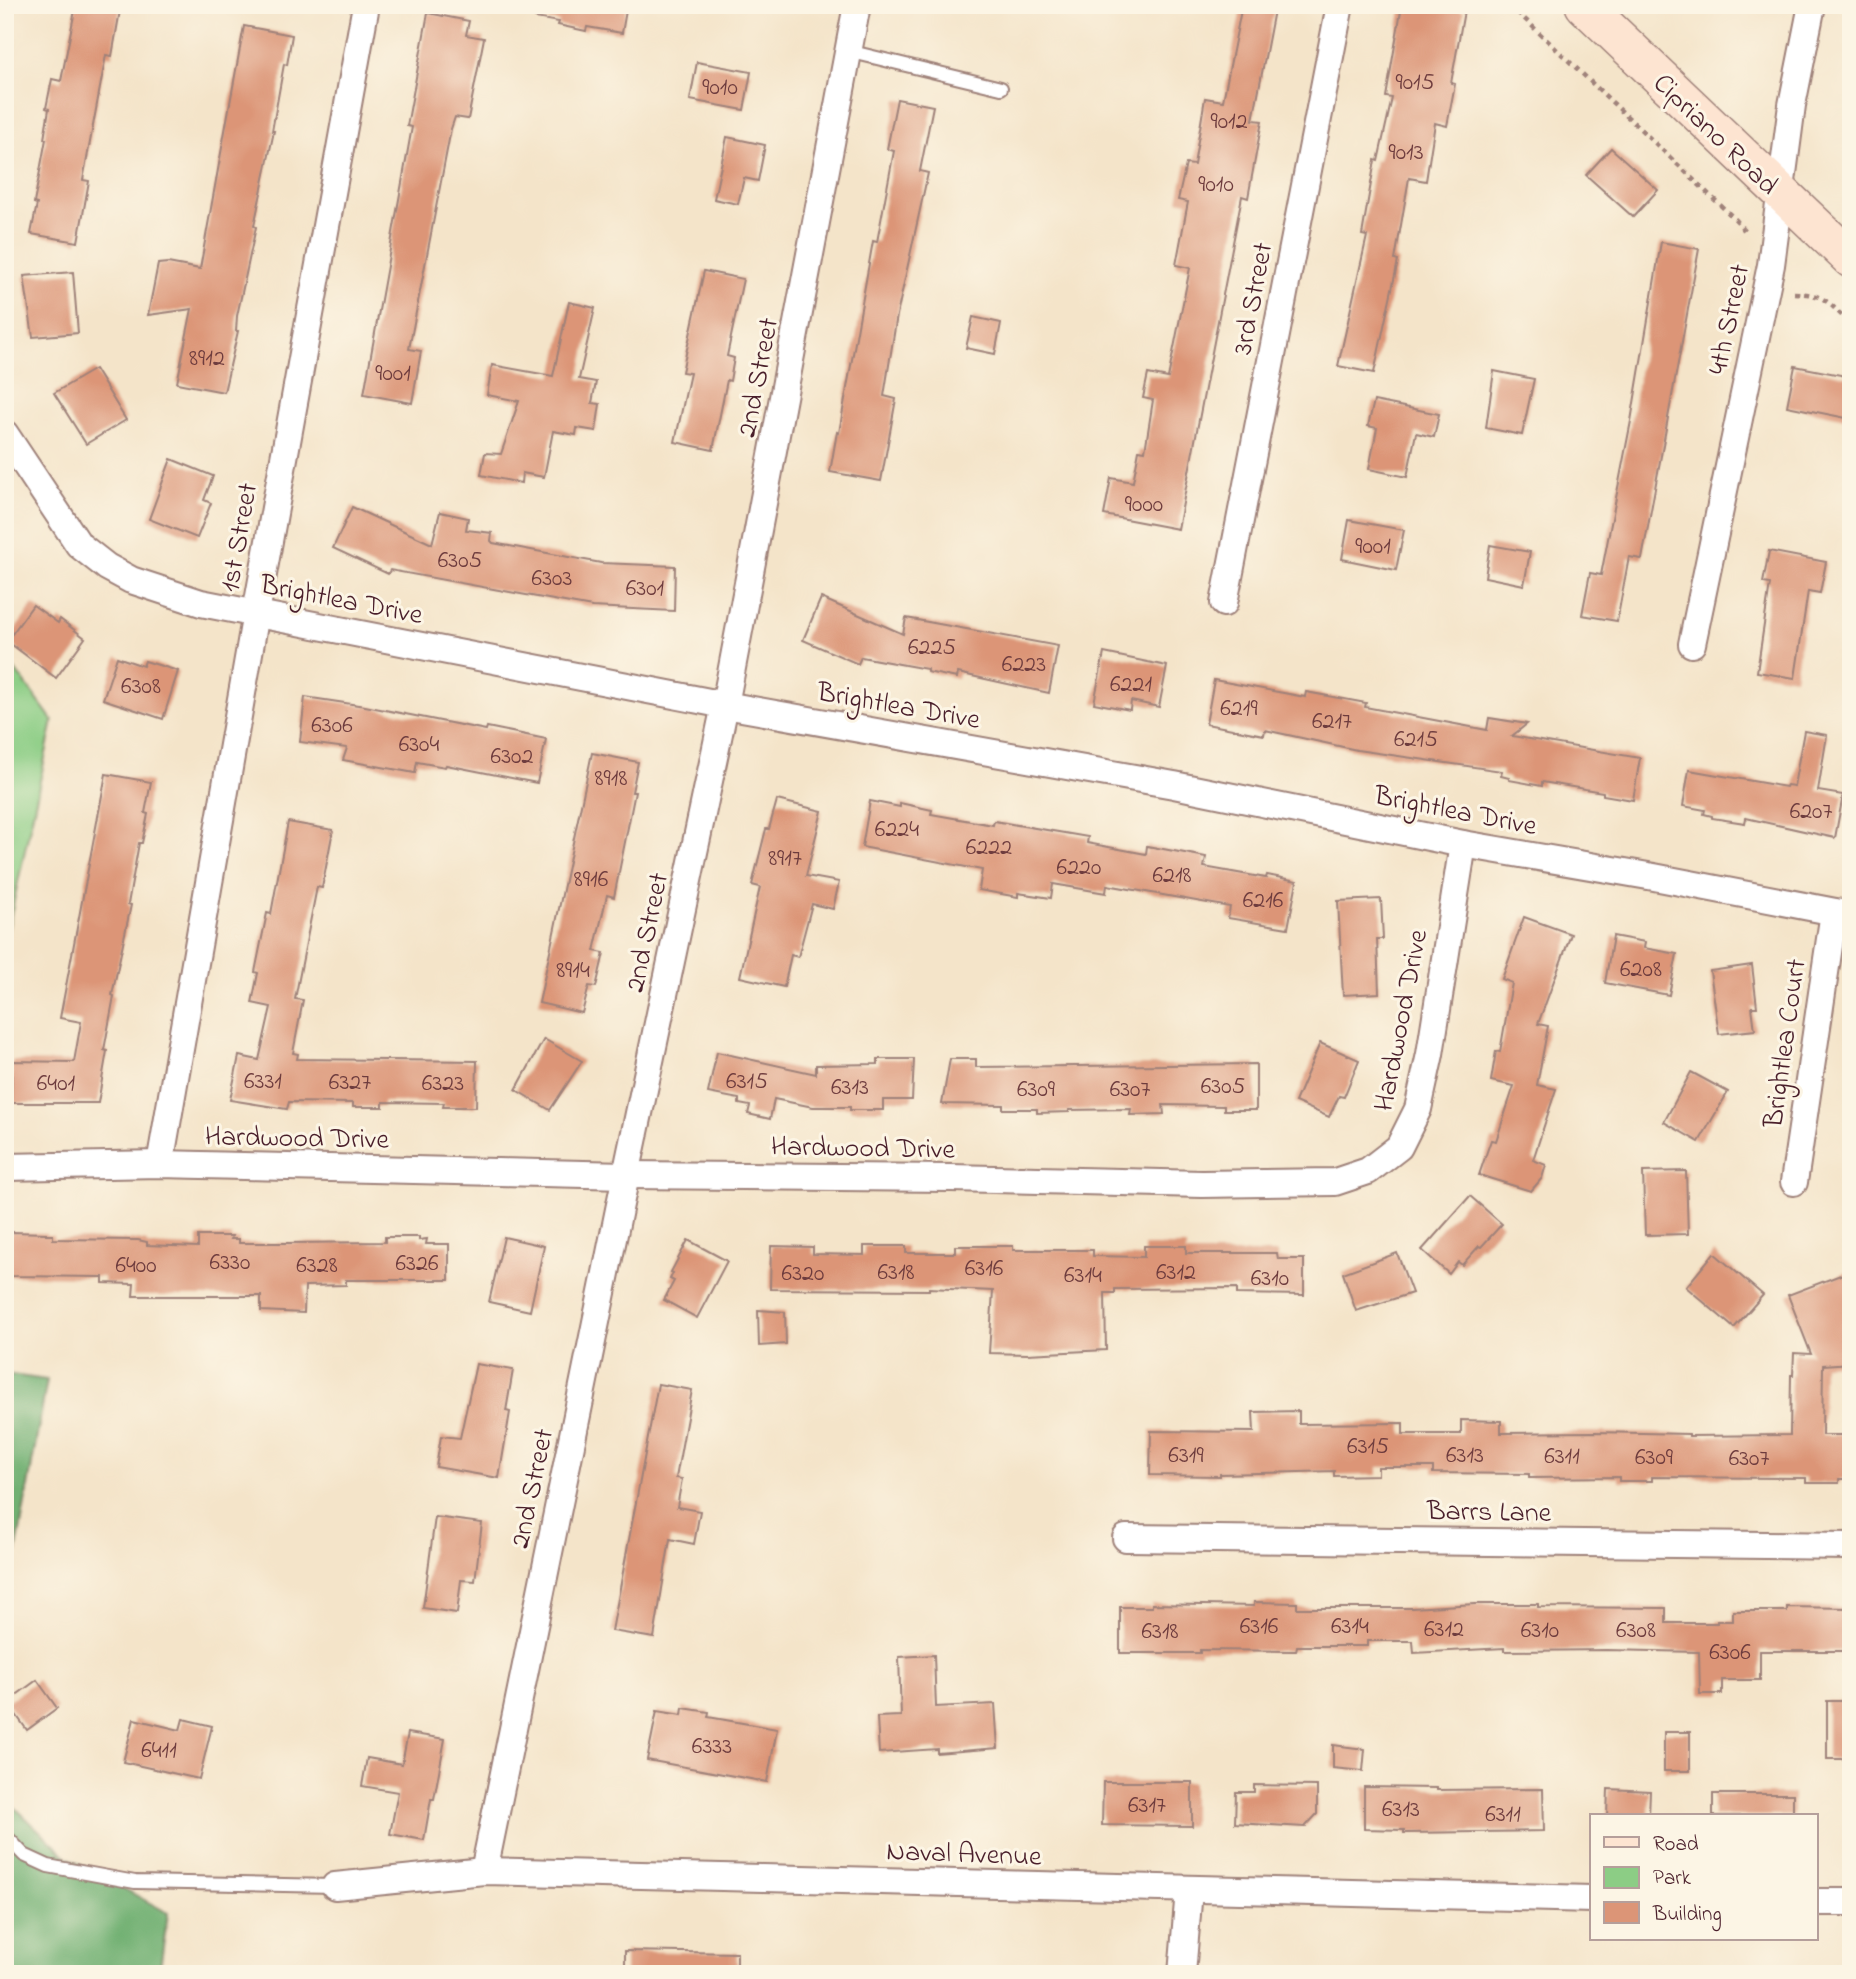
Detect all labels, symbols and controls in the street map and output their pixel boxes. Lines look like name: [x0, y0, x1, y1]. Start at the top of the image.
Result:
street label: Cipriano Road: [1643, 65, 1787, 206]
house number: 9015: [1396, 66, 1435, 101]
house number: 9010: [702, 71, 738, 106]
house number: 9012: [1210, 105, 1248, 140]
house number: 9013: [1388, 136, 1424, 171]
house number: 9010: [1198, 168, 1234, 203]
street label: 3rd Street: [1223, 239, 1285, 358]
street label: 4th Street: [1699, 261, 1762, 379]
street label: 2nd Street: [728, 314, 791, 441]
house number: 8912: [189, 342, 225, 377]
house number: 9001: [375, 357, 411, 392]
street label: 1st Street: [211, 480, 270, 595]
house number: 9000: [1125, 488, 1163, 523]
house number: 9001: [1355, 530, 1391, 565]
house number: 6305: [438, 544, 483, 579]
house number: 6303: [532, 562, 572, 597]
street label: Brightlea Drive: [256, 565, 426, 637]
house number: 6301: [626, 572, 665, 607]
house number: 6225: [908, 631, 956, 666]
house number: 6223: [1002, 648, 1046, 683]
house number: 6221: [1110, 668, 1152, 703]
house number: 6308: [121, 670, 161, 705]
street label: Brightlea Drive: [813, 673, 983, 742]
house number: 6219: [1220, 692, 1258, 727]
house number: 6217: [1312, 705, 1352, 740]
house number: 6306: [311, 709, 353, 744]
house number: 6215: [1394, 723, 1438, 758]
house number: 6304: [399, 728, 439, 763]
house number: 6302: [491, 740, 533, 775]
house number: 8918: [595, 762, 627, 797]
street label: Brightlea Drive: [1370, 776, 1540, 848]
house number: 6207: [1790, 795, 1832, 830]
house number: 6224: [875, 813, 919, 848]
house number: 6222: [966, 831, 1012, 866]
house number: 8917: [768, 842, 802, 877]
house number: 6220: [1057, 851, 1101, 886]
house number: 6218: [1152, 859, 1192, 894]
house number: 8916: [574, 863, 609, 898]
street label: 2nd Street: [616, 869, 681, 996]
house number: 6216: [1243, 884, 1284, 919]
street label: Hardwood Drive: [1365, 926, 1440, 1115]
house number: 6208: [1620, 953, 1662, 988]
house number: 8914: [556, 954, 590, 989]
street label: Brightlea Court: [1754, 956, 1819, 1132]
house number: 6331: [244, 1065, 282, 1100]
house number: 6315: [726, 1065, 768, 1100]
house number: 6327: [329, 1066, 371, 1101]
house number: 6401: [37, 1067, 76, 1102]
house number: 6323: [422, 1067, 464, 1102]
house number: 6305: [1201, 1070, 1246, 1105]
house number: 6313: [831, 1071, 869, 1106]
house number: 6309: [1017, 1073, 1056, 1108]
house number: 6307: [1110, 1073, 1150, 1108]
street label: Hardwood Drive: [204, 1117, 390, 1162]
street label: Hardwood Drive: [770, 1127, 956, 1172]
house number: 6330: [210, 1246, 250, 1281]
house number: 6326: [396, 1247, 439, 1282]
house number: 6400: [115, 1249, 157, 1284]
house number: 6328: [296, 1249, 338, 1284]
house number: 6316: [965, 1252, 1004, 1287]
house number: 6318: [877, 1256, 915, 1291]
house number: 6312: [1156, 1256, 1196, 1291]
house number: 6320: [782, 1257, 824, 1292]
house number: 6314: [1064, 1259, 1102, 1294]
house number: 6310: [1251, 1262, 1289, 1297]
street label: 2nd Street: [501, 1425, 566, 1552]
house number: 6315: [1347, 1430, 1389, 1465]
house number: 6319: [1168, 1439, 1204, 1474]
house number: 6313: [1446, 1439, 1484, 1474]
house number: 6311: [1544, 1440, 1580, 1475]
house number: 6309: [1635, 1441, 1674, 1476]
house number: 6307: [1729, 1442, 1769, 1477]
street label: Barrs Lane: [1425, 1492, 1552, 1535]
house number: 6316: [1240, 1610, 1279, 1645]
house number: 6314: [1331, 1610, 1369, 1645]
house number: 6312: [1424, 1613, 1464, 1648]
house number: 6310: [1521, 1614, 1559, 1649]
house number: 6308: [1616, 1614, 1656, 1649]
house number: 6318: [1141, 1615, 1179, 1650]
house number: 6306: [1709, 1636, 1751, 1671]
house number: 6333: [692, 1730, 732, 1765]
house number: 6411: [141, 1734, 177, 1769]
house number: 6317: [1128, 1789, 1166, 1824]
house number: 6313: [1382, 1793, 1420, 1828]
house number: 6311: [1485, 1798, 1521, 1833]
legend: [1590, 1814, 1818, 1940]
text: Road: [1653, 1830, 1699, 1860]
street label: Naval Avenue: [886, 1832, 1043, 1879]
text: Park: [1653, 1864, 1692, 1894]
text: Building: [1652, 1900, 1722, 1932]

